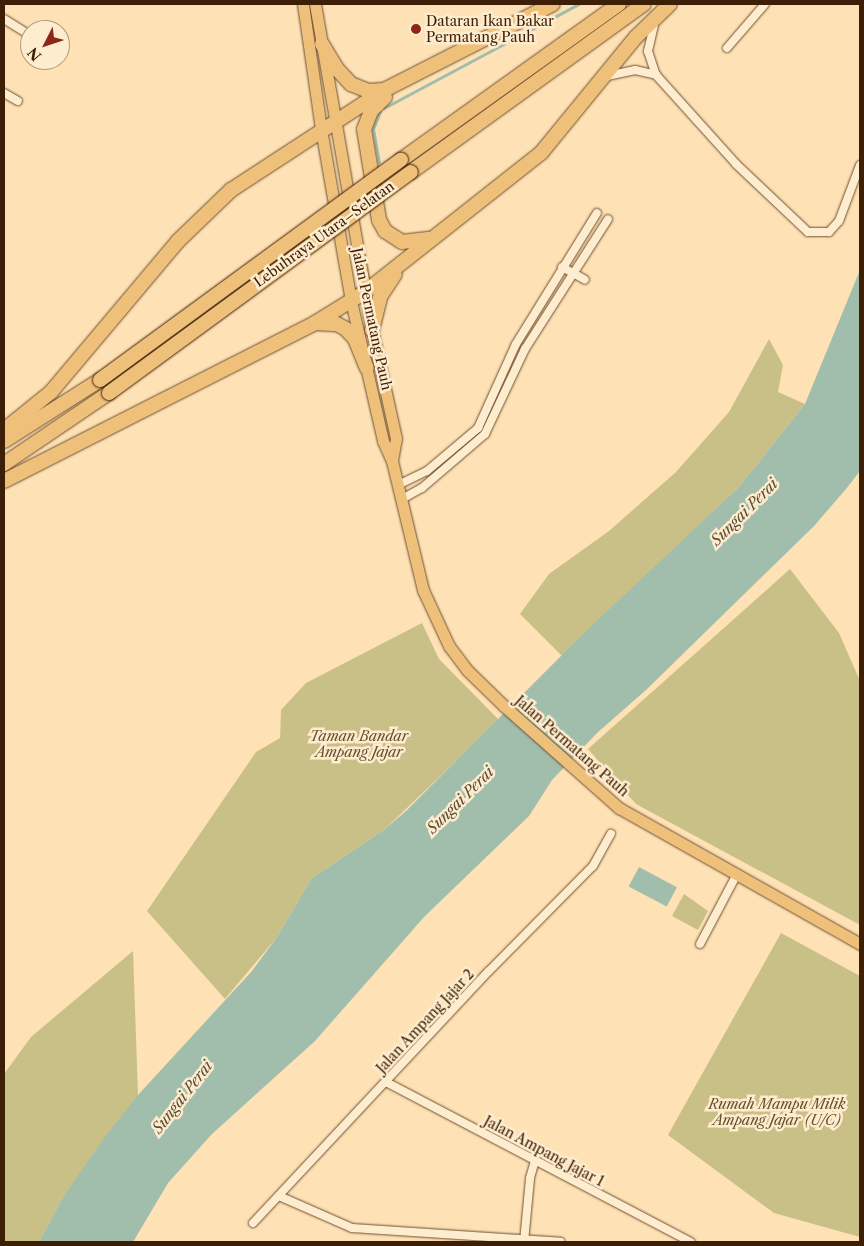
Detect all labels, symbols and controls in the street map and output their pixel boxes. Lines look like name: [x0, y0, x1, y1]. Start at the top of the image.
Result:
place label: Dataran Ikan Bakar Permatang Pauh: [426, 13, 554, 46]
north arrow: [20, 20, 70, 70]
marker: Dataran Ikan Bakar Permatang Pauh: [410, 23, 422, 35]
text: N: [24, 44, 45, 65]
street label: Lebuhraya Utara–Selatan: [250, 177, 398, 291]
street label: Jalan Permatang Pauh: [349, 246, 395, 392]
water label: Sungai Perai: [707, 475, 781, 549]
street label: Jalan Permatang Pauh: [512, 692, 632, 800]
park label: Taman Bandar Ampang Jajar: [310, 728, 408, 760]
water label: Sungai Perai: [423, 763, 497, 837]
street label: Jalan Ampang Jajar 2: [372, 965, 478, 1077]
water label: Sungai Perai: [148, 1057, 216, 1137]
park label: Rumah Mampu Milik Ampang Jajar (U/C): [709, 1096, 845, 1128]
street label: Jalan Ampang Jajar 1: [481, 1112, 607, 1190]

